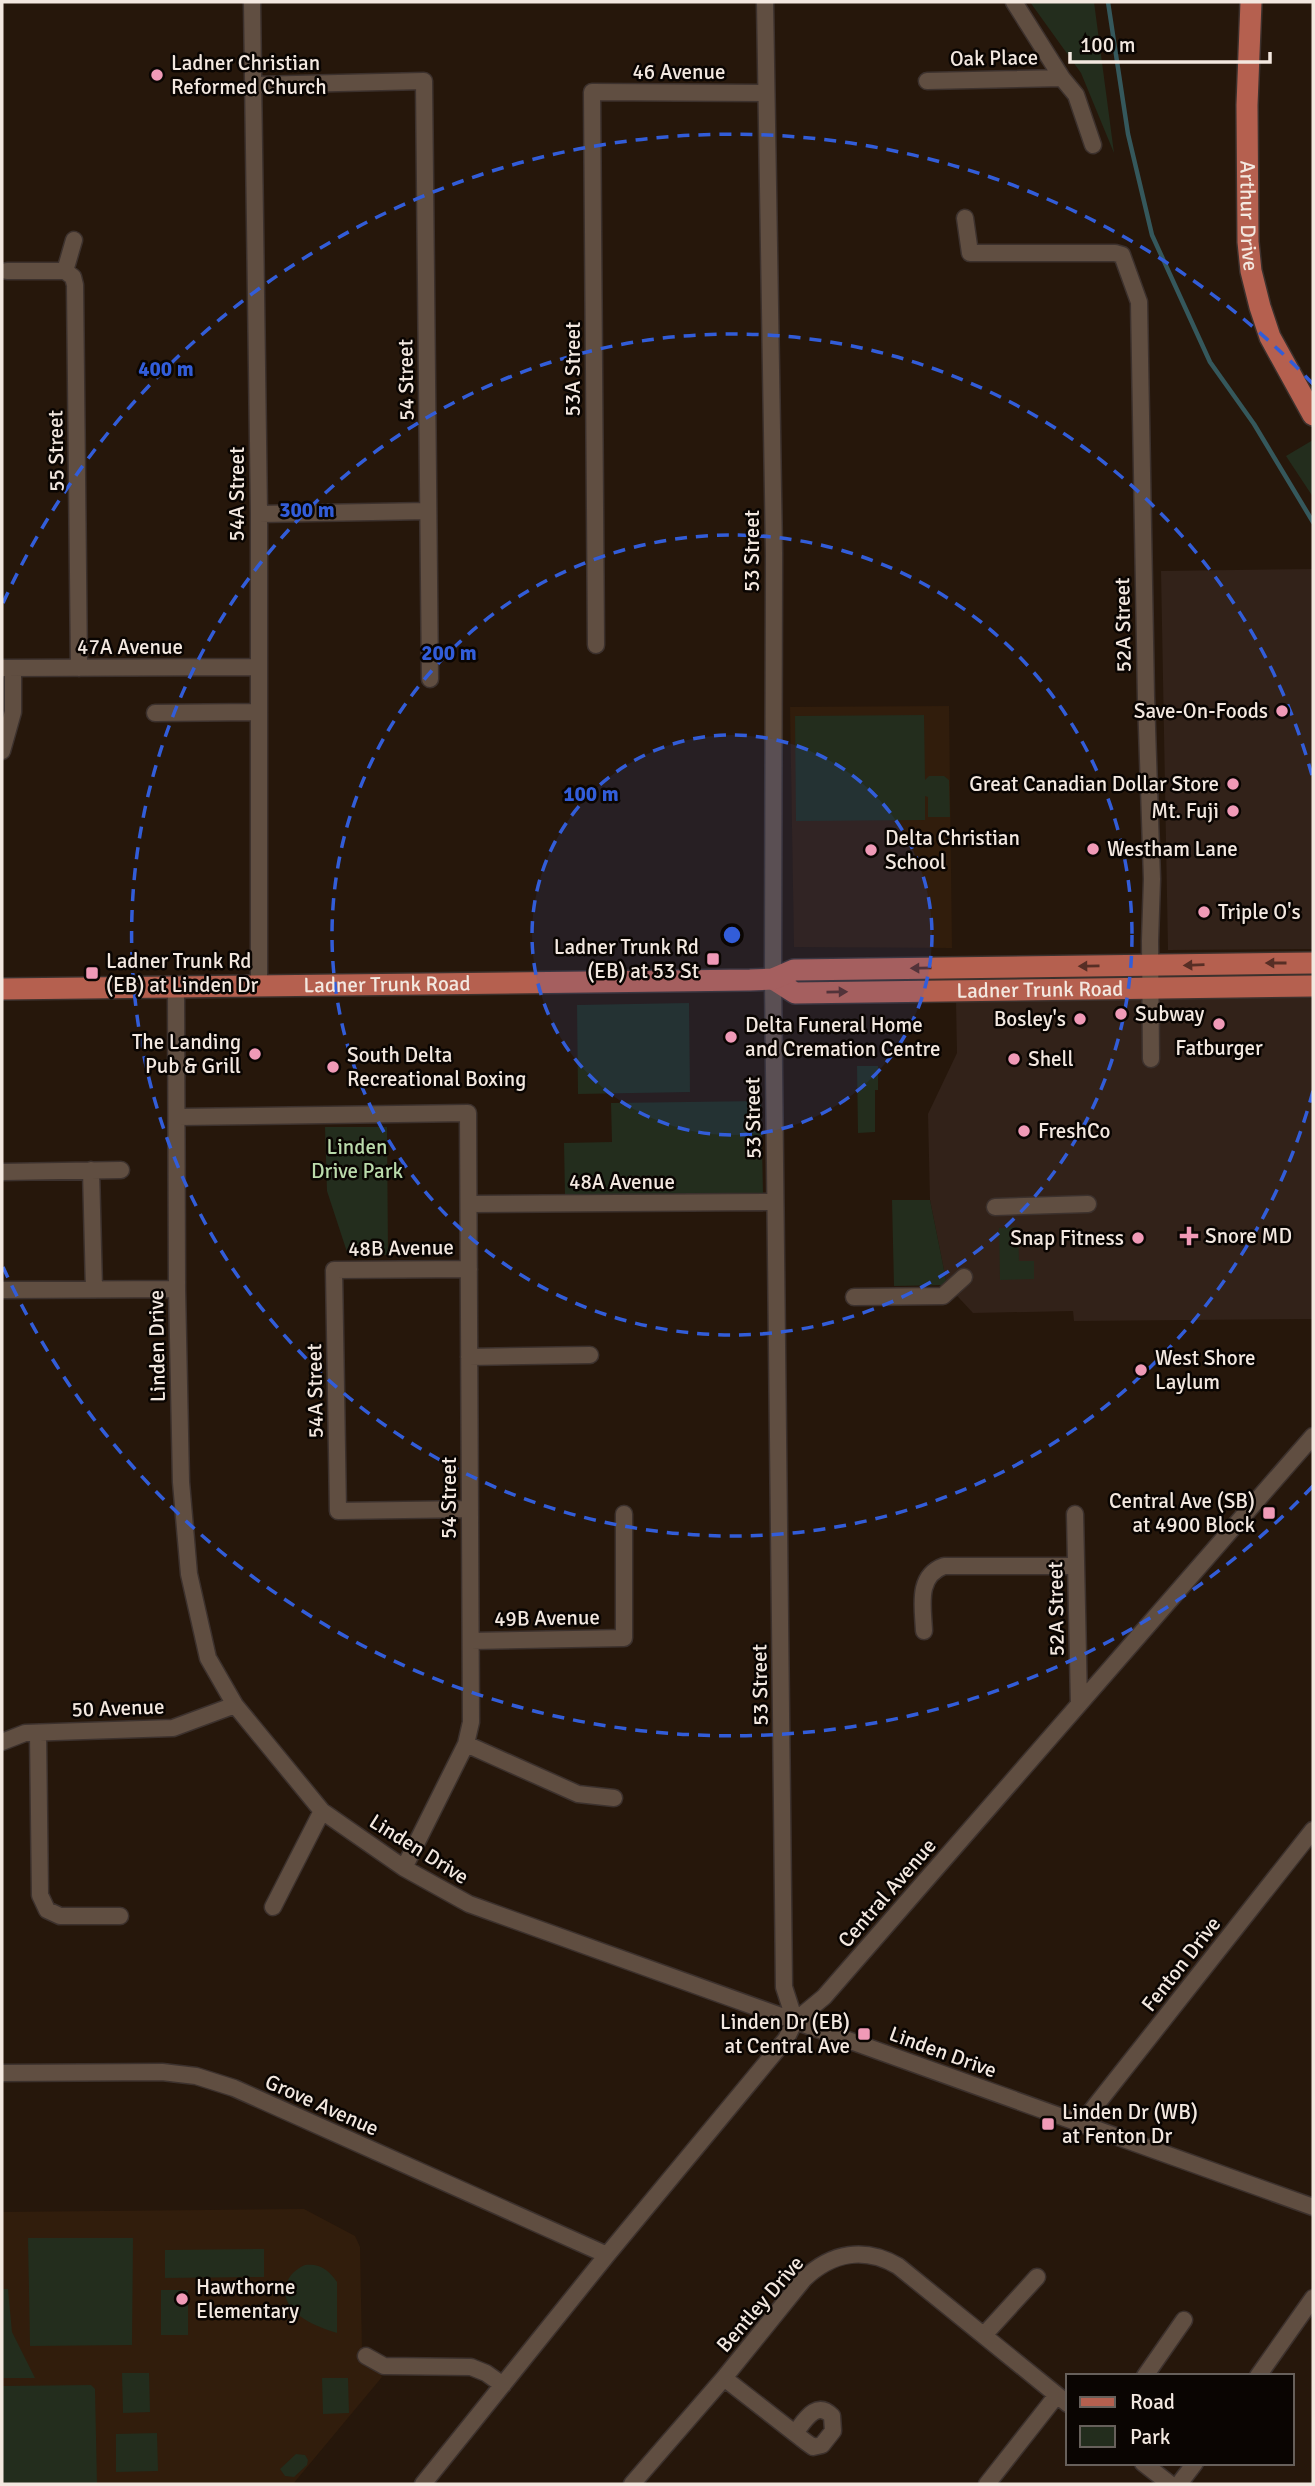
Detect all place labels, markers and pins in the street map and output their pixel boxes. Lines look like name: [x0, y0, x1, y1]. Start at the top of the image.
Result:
place label: Ladner Christian Reformed Church: [171, 50, 327, 100]
marker: Ladner Christian Reformed Church: [149, 67, 165, 83]
place label: Save-On-Foods: [1134, 698, 1268, 724]
marker: Save-On-Foods: [1274, 703, 1290, 719]
place label: Great Canadian Dollar Store: [969, 771, 1219, 797]
marker: Great Canadian Dollar Store: [1225, 776, 1241, 792]
place label: Mt. Fuji: [1151, 798, 1219, 824]
marker: Mt. Fuji: [1225, 803, 1241, 819]
place label: Delta Christian School: [885, 825, 1020, 875]
place label: Westham Lane: [1107, 836, 1238, 862]
marker: Westham Lane: [1085, 841, 1101, 857]
marker: Delta Christian School: [863, 842, 879, 858]
place label: Triple O's: [1218, 899, 1301, 925]
marker: Triple O's: [1196, 904, 1212, 920]
centre of rings: [720, 923, 744, 947]
place label: Ladner Trunk Rd (EB) at 53 St: [554, 934, 699, 984]
place label: Ladner Trunk Rd (EB) at Linden Dr: [106, 948, 259, 998]
marker: Ladner Trunk Rd (EB) at 53 St: [705, 951, 721, 967]
marker: Ladner Trunk Rd (EB) at Linden Dr: [84, 965, 100, 981]
place label: Subway: [1135, 1001, 1205, 1027]
place label: Bosley's: [994, 1006, 1066, 1032]
marker: Subway: [1113, 1006, 1129, 1022]
marker: Bosley's: [1072, 1011, 1088, 1027]
place label: Delta Funeral Home and Cremation Centre: [745, 1012, 940, 1062]
marker: Fatburger: [1211, 1016, 1227, 1032]
place label: The Landing Pub & Grill: [132, 1029, 241, 1079]
marker: Delta Funeral Home and Cremation Centre: [723, 1029, 739, 1045]
place label: Fatburger: [1175, 1035, 1263, 1061]
place label: South Delta Recreational Boxing: [347, 1042, 526, 1092]
marker: The Landing Pub & Grill: [247, 1046, 263, 1062]
place label: Shell: [1028, 1046, 1074, 1072]
marker: Shell: [1006, 1051, 1022, 1067]
marker: South Delta Recreational Boxing: [325, 1059, 341, 1075]
place label: FreshCo: [1038, 1118, 1110, 1144]
marker: FreshCo: [1016, 1123, 1032, 1139]
place label: Snore MD: [1205, 1223, 1292, 1249]
place label: Snap Fitness: [1010, 1225, 1124, 1251]
marker: Snore MD: [1179, 1226, 1199, 1246]
marker: Snap Fitness: [1130, 1230, 1146, 1246]
place label: West Shore Laylum: [1155, 1345, 1256, 1395]
marker: West Shore Laylum: [1133, 1362, 1149, 1378]
place label: Central Ave (SB) at 4900 Block: [1109, 1488, 1255, 1538]
marker: Central Ave (SB) at 4900 Block: [1261, 1505, 1277, 1521]
place label: Linden Dr (EB) at Central Ave: [720, 2009, 850, 2059]
marker: Linden Dr (EB) at Central Ave: [856, 2026, 872, 2042]
place label: Linden Dr (WB) at Fenton Dr: [1062, 2099, 1198, 2149]
marker: Linden Dr (WB) at Fenton Dr: [1040, 2116, 1056, 2132]
place label: Hawthorne Elementary: [196, 2274, 299, 2324]
marker: Hawthorne Elementary: [174, 2291, 190, 2307]

